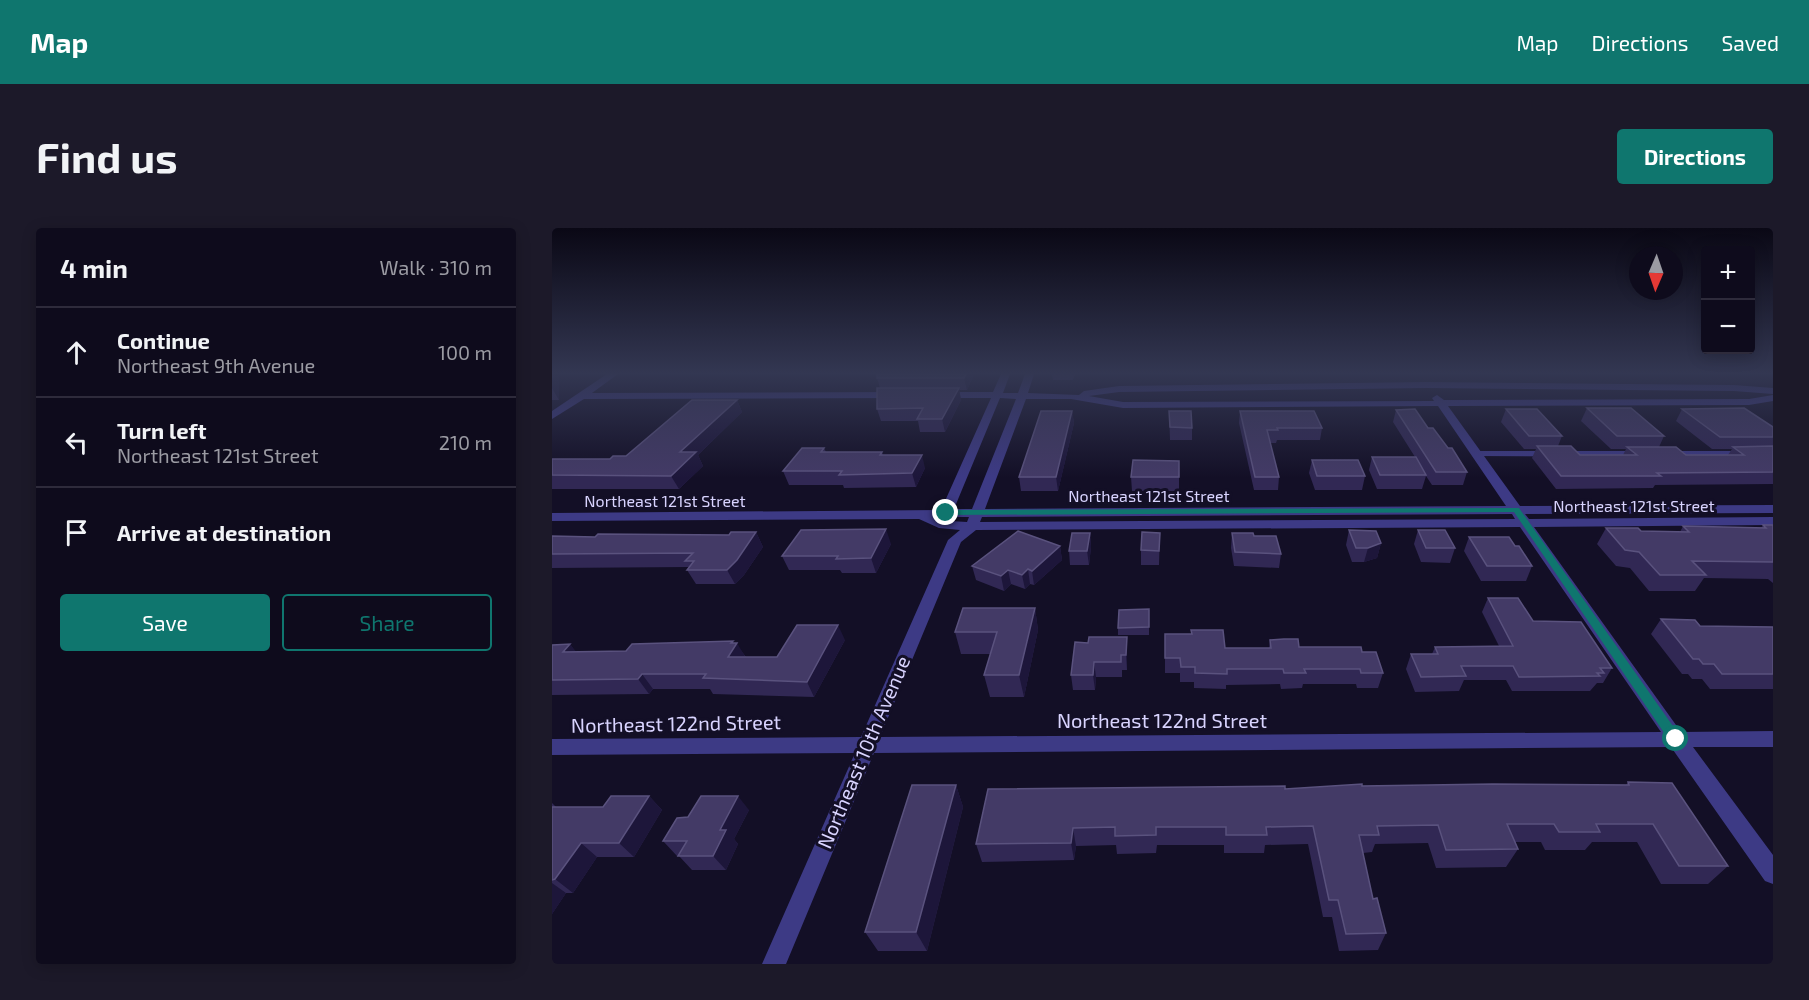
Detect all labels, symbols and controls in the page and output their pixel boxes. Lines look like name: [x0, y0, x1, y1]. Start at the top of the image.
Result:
text: Map: [30, 25, 88, 59]
text: Map: [1516, 30, 1559, 55]
text: Directions: [1592, 30, 1688, 55]
text: Saved: [1721, 30, 1779, 55]
button: Directions: [1617, 129, 1773, 184]
text: Find us: [36, 131, 178, 181]
north arrow: [1629, 246, 1683, 300]
map controls: [1701, 246, 1755, 354]
button: +: [1701, 246, 1755, 300]
text: 4 min: [60, 252, 128, 283]
text: Walk · 310 m: [380, 255, 492, 279]
button: −: [1701, 300, 1755, 354]
text: Continue: [117, 327, 210, 353]
icon: ahead: [60, 336, 93, 369]
text: 100 m: [438, 340, 492, 364]
text: Northeast 9th Avenue: [117, 353, 315, 377]
text: Turn left: [117, 417, 206, 443]
icon: left: [60, 426, 93, 459]
text: 210 m: [439, 430, 492, 454]
text: Northeast 121st Street: [117, 443, 319, 467]
street label: Northeast 121st Street: [1068, 486, 1230, 505]
street label: Northeast 121st Street: [584, 491, 746, 510]
street label: Northeast 121st Street: [1553, 496, 1715, 515]
route end: [932, 499, 958, 525]
icon: arrive: [60, 516, 93, 549]
text: Arrive at destination: [117, 519, 331, 545]
button: Save: [60, 594, 270, 651]
button: Share: [282, 594, 492, 651]
street label: Northeast 10th Avenue: [812, 652, 914, 852]
street label: Northeast 122nd Street: [1057, 708, 1267, 732]
street label: Northeast 122nd Street: [571, 709, 782, 737]
route start: [1662, 725, 1688, 751]

